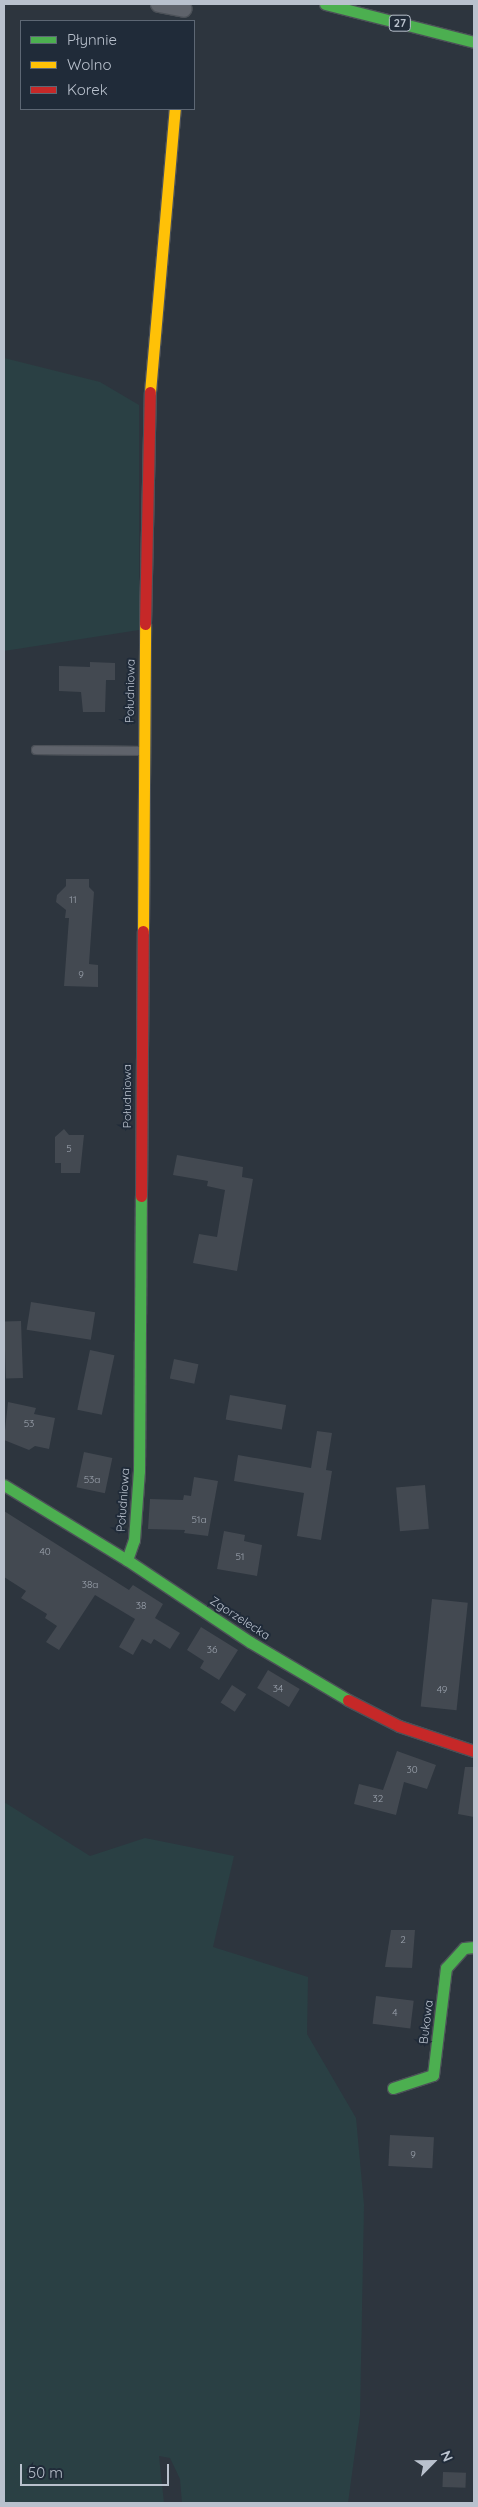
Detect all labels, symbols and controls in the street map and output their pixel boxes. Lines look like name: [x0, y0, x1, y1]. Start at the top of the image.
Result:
road number: 27: [389, 14, 411, 32]
legend: [20, 20, 195, 110]
text: Płynnie: [67, 30, 117, 49]
text: Wolno: [67, 55, 112, 74]
text: Korek: [67, 80, 108, 99]
street label: Południowa: [122, 659, 138, 723]
house number: 11: [69, 894, 77, 906]
house number: 9: [78, 969, 84, 981]
street label: Południowa: [120, 1064, 134, 1128]
house number: 5: [66, 1143, 72, 1155]
house number: 53: [24, 1418, 34, 1430]
street label: Południowa: [114, 1467, 132, 1533]
house number: 53a: [84, 1474, 100, 1486]
house number: 51a: [191, 1514, 207, 1526]
house number: 40: [39, 1546, 51, 1558]
house number: 51: [235, 1551, 245, 1563]
house number: 38a: [82, 1579, 98, 1591]
street label: Zgorzelecka: [207, 1593, 273, 1643]
house number: 38: [136, 1600, 146, 1612]
house number: 36: [207, 1644, 217, 1656]
house number: 34: [273, 1683, 283, 1695]
house number: 49: [437, 1684, 447, 1696]
house number: 30: [406, 1764, 418, 1776]
house number: 32: [373, 1793, 383, 1805]
house number: 2: [400, 1934, 406, 1946]
street label: Bukowa: [416, 1999, 436, 2045]
house number: 4: [392, 2007, 398, 2019]
house number: 9: [410, 2149, 416, 2161]
north arrow: [408, 2437, 458, 2487]
text: N: [437, 2448, 457, 2464]
scale bar: [22, 2454, 171, 2486]
text: 50 m: [28, 2463, 63, 2482]

